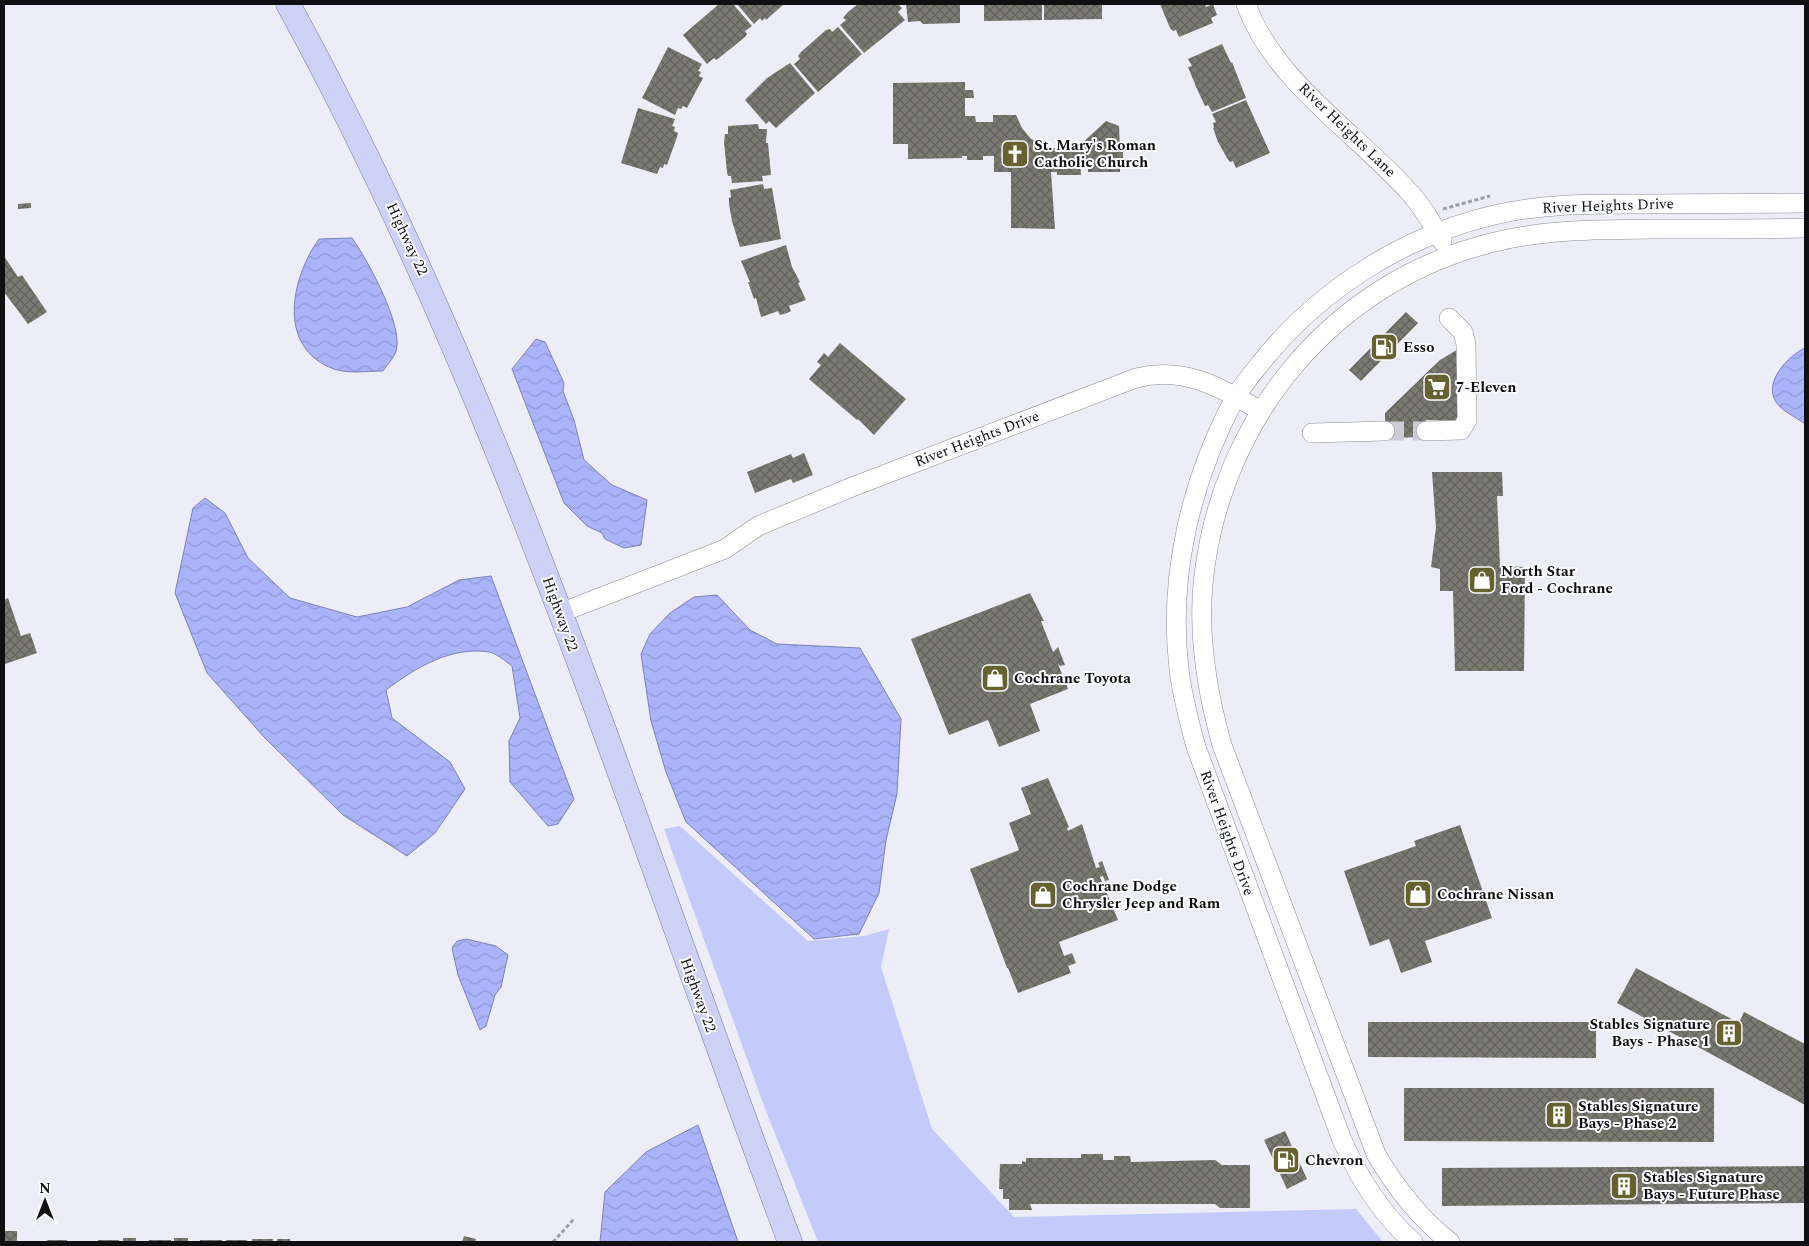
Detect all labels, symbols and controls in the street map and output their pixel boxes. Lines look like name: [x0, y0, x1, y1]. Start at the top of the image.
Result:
street label: River Heights Lane: [1293, 77, 1401, 183]
place label: St. Mary's Roman Catholic Church: [1034, 134, 1156, 174]
church icon: St. Mary's Roman Catholic Church: [1000, 139, 1030, 169]
street label: River Heights Drive: [1542, 192, 1674, 220]
street label: Highway 22: [380, 199, 434, 279]
fuel station icon: Esso: [1369, 332, 1399, 362]
place label: Esso: [1403, 336, 1434, 359]
supermarket icon: 7-Eleven: [1422, 372, 1452, 402]
place label: 7-Eleven: [1456, 376, 1516, 399]
street label: River Heights Drive: [911, 405, 1043, 473]
place label: North Star Ford - Cochrane: [1501, 560, 1613, 600]
shop icon: North Star Ford - Cochrane: [1467, 565, 1497, 595]
street label: Highway 22: [536, 573, 584, 655]
shop icon: Cochrane Toyota: [980, 663, 1010, 693]
place label: Cochrane Toyota: [1014, 667, 1131, 690]
street label: River Heights Drive: [1194, 767, 1260, 899]
place label: Cochrane Dodge Chrysler Jeep and Ram: [1062, 875, 1221, 915]
shop icon: Cochrane Nissan: [1403, 879, 1433, 909]
shop icon: Cochrane Dodge Chrysler Jeep and Ram: [1028, 880, 1058, 910]
place label: Cochrane Nissan: [1437, 883, 1554, 906]
street label: Highway 22: [674, 954, 722, 1036]
place label: Stables Signature Bays - Phase 1: [1589, 1013, 1710, 1053]
building icon: Stables Signature Bays - Phase 1: [1714, 1018, 1744, 1048]
place label: Stables Signature Bays - Phase 2: [1578, 1095, 1699, 1135]
building icon: Stables Signature Bays - Phase 2: [1544, 1100, 1574, 1130]
fuel station icon: Chevron: [1271, 1145, 1301, 1175]
place label: Chevron: [1305, 1149, 1364, 1172]
place label: Stables Signature Bays - Future Phase: [1643, 1166, 1780, 1206]
building icon: Stables Signature Bays - Future Phase: [1609, 1171, 1639, 1201]
north arrow: [20, 1176, 70, 1226]
text: N: [39, 1178, 51, 1199]

